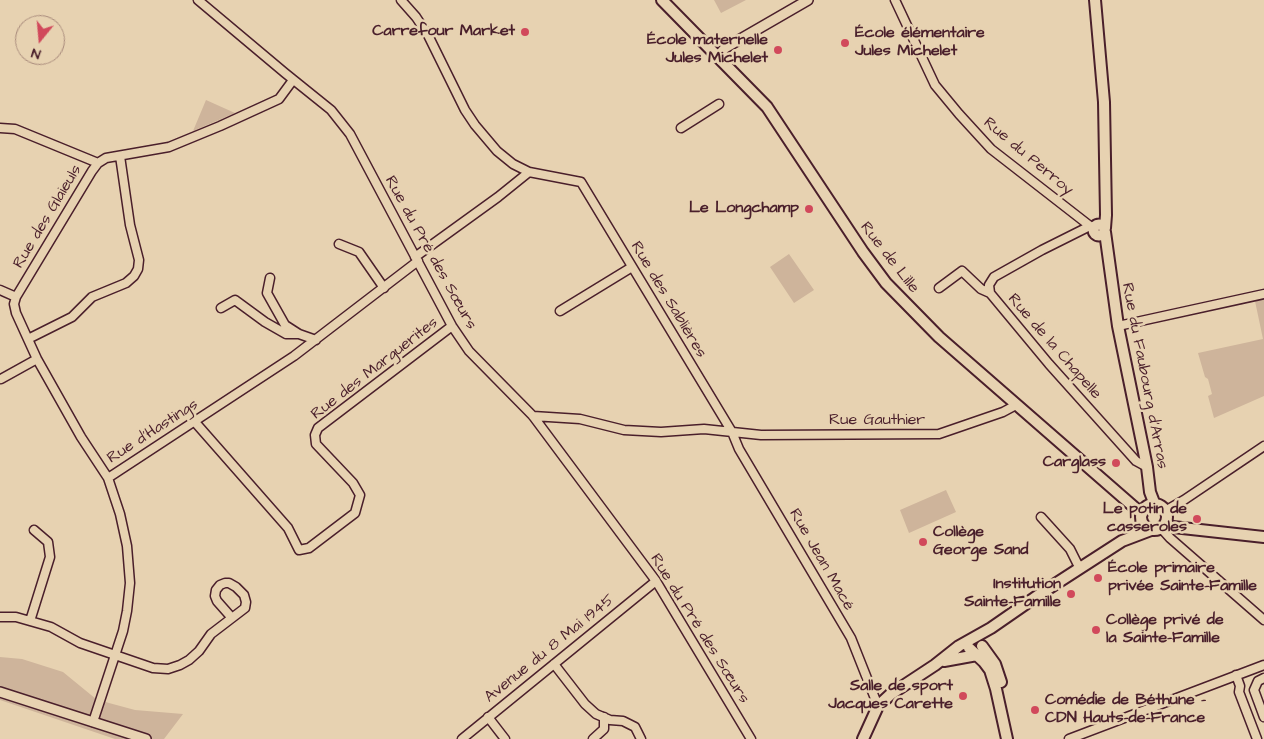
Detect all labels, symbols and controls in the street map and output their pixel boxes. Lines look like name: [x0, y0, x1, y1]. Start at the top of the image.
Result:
north arrow: [15, 15, 65, 65]
place label: Carrefour Market: [372, 22, 515, 42]
place label: École élémentaire Jules Michelet: [855, 24, 985, 62]
marker: Carrefour Market: [519, 26, 531, 38]
place label: École maternelle Jules Michelet: [647, 31, 768, 69]
marker: École élémentaire Jules Michelet: [839, 37, 851, 49]
text: N: [29, 43, 43, 64]
marker: École maternelle Jules Michelet: [772, 44, 784, 56]
street label: Rue du Perroy: [979, 114, 1077, 200]
street label: Rue des Glaieuls: [10, 162, 86, 272]
street label: Rue du Pré des Sœurs: [380, 173, 480, 333]
place label: Le Longchamp: [689, 199, 799, 219]
marker: Le Longchamp: [803, 203, 815, 215]
street label: Rue de Lille: [855, 219, 923, 297]
street label: Rue des Sablières: [626, 238, 710, 362]
street label: Rue du Faubourg d'Arras: [1117, 281, 1171, 471]
street label: Rue de la Chapelle: [1003, 290, 1105, 404]
street label: Rue des Marguerites: [308, 314, 442, 424]
street label: Rue d'Hastings: [104, 396, 202, 468]
street label: Rue Gauthier: [829, 411, 925, 431]
place label: Carglass: [1043, 453, 1106, 473]
marker: Carglass: [1110, 457, 1122, 469]
place label: Le potin de casseroles: [1103, 500, 1187, 538]
street label: Rue Jean Macé: [784, 506, 858, 614]
marker: Le potin de casseroles: [1191, 513, 1203, 525]
place label: Collège George Sand: [933, 523, 1028, 561]
marker: Collège George Sand: [917, 536, 929, 548]
street label: Rue du Pré des Sœurs: [645, 551, 753, 707]
place label: École primaire privée Sainte-Famille: [1108, 559, 1257, 597]
marker: École primaire privée Sainte-Famille: [1092, 572, 1104, 584]
place label: Institution Sainte-Famille: [964, 575, 1061, 613]
marker: Institution Sainte-Famille: [1065, 588, 1077, 600]
street label: Avenue du 8 Mai 1945: [481, 591, 619, 707]
place label: Collège privé de la Sainte-Famille: [1106, 611, 1224, 649]
marker: Collège privé de la Sainte-Famille: [1090, 624, 1102, 636]
place label: Salle de sport Jacques Carette: [828, 677, 953, 715]
marker: Salle de sport Jacques Carette: [957, 690, 969, 702]
place label: Comédie de Béthune - CDN Hauts-de-France: [1045, 691, 1206, 729]
marker: Comédie de Béthune - CDN Hauts-de-France: [1029, 704, 1041, 716]

